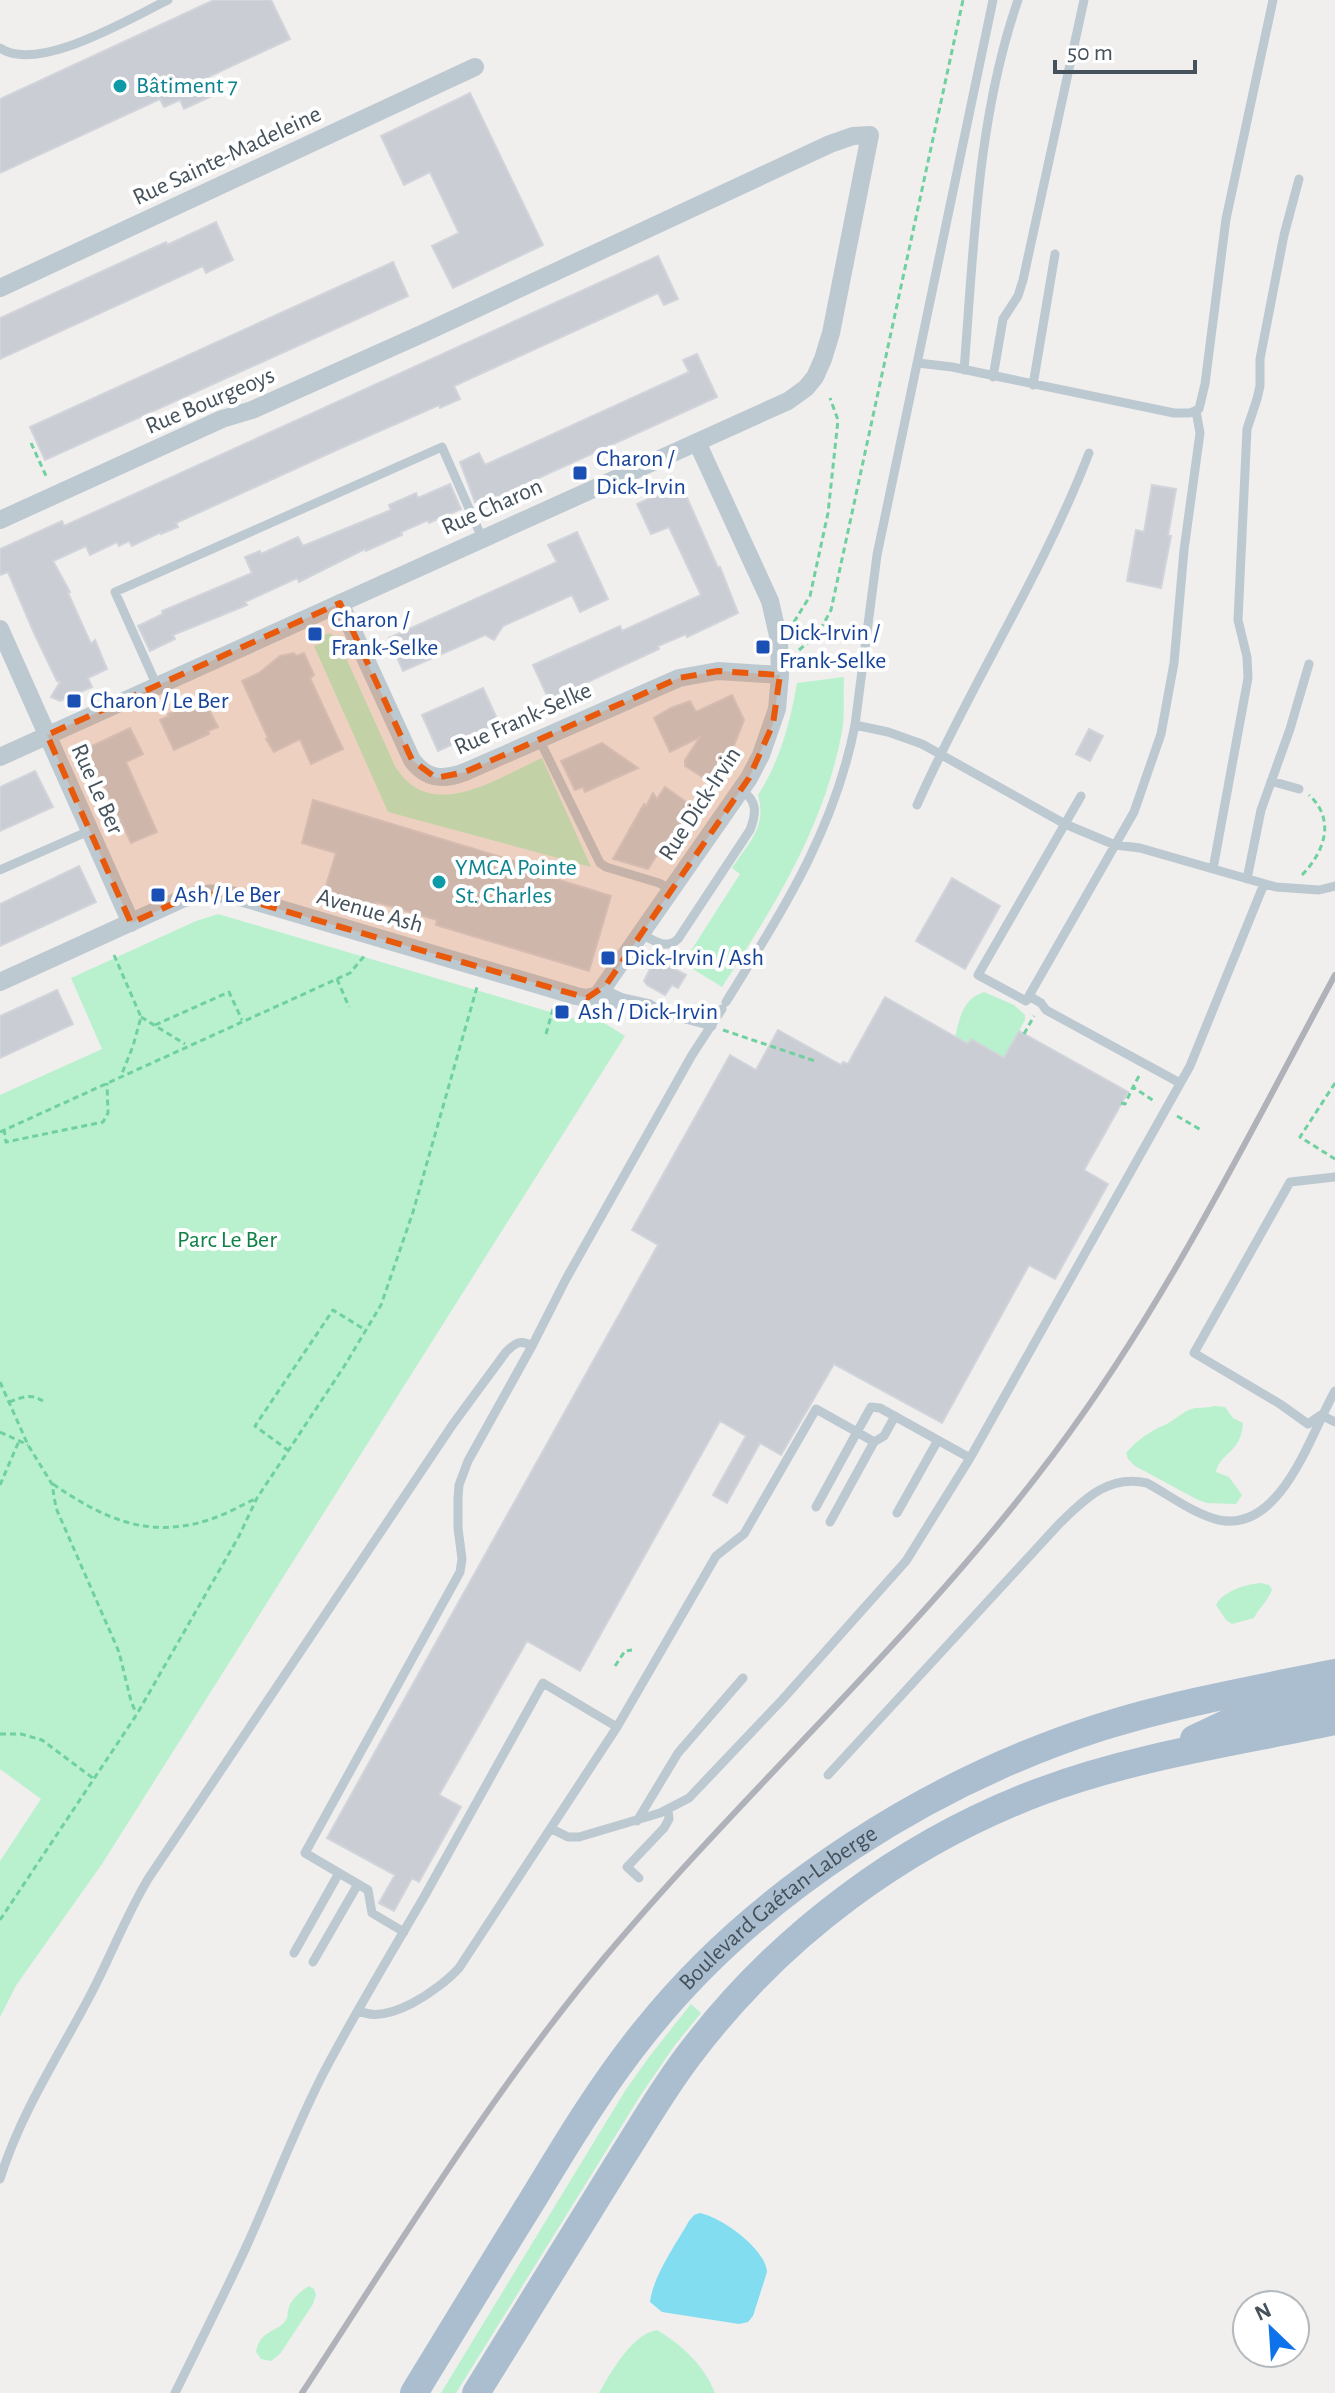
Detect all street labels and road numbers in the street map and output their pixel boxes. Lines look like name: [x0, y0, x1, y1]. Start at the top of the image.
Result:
street label: Rue Sainte-Madeleine: [129, 102, 325, 210]
street label: Rue Bourgeoys: [142, 363, 278, 439]
street label: Rue Charon: [438, 474, 546, 540]
street label: Rue Frank-Selke: [451, 678, 595, 760]
street label: Rue Le Ber: [66, 740, 128, 838]
street label: Rue Dick-Irvin: [655, 743, 745, 865]
street label: Avenue Ash: [314, 884, 426, 938]
street label: Boulevard Gaétan-Laberge: [675, 1821, 882, 1995]

